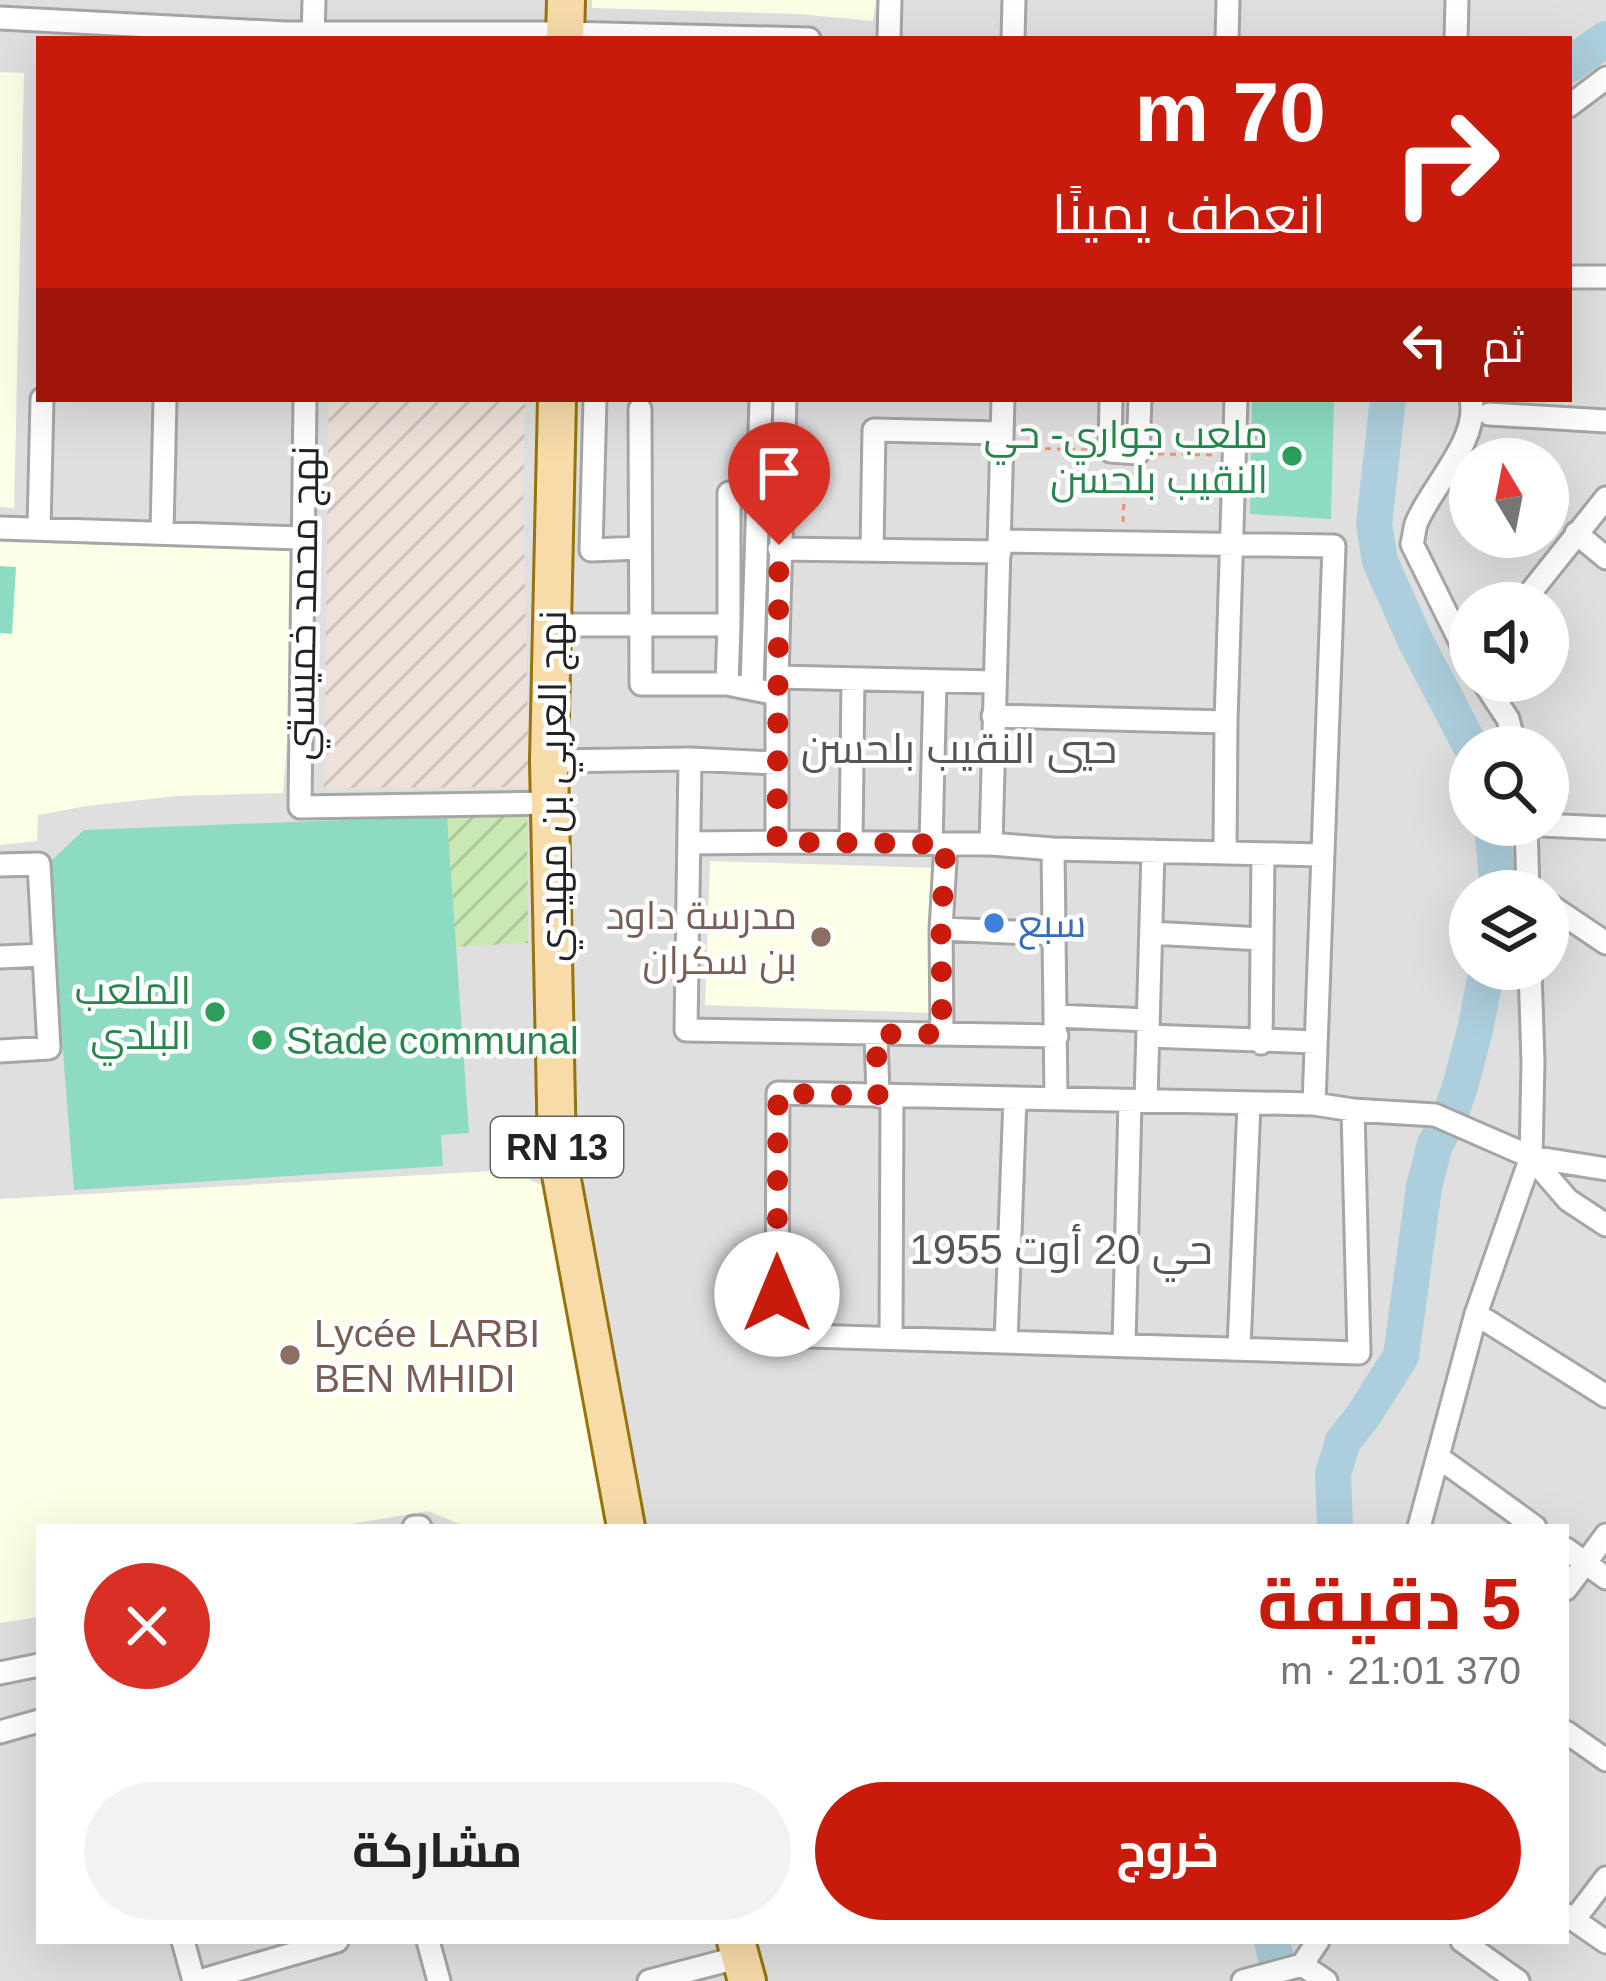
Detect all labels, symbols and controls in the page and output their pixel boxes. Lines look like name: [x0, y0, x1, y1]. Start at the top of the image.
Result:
text: 70 m: [1135, 65, 1326, 159]
icon: right: [1368, 84, 1524, 240]
text: انعطف يمينًا: [1052, 184, 1326, 244]
icon: left: [1392, 312, 1458, 378]
text: ثم: [1482, 321, 1524, 372]
place label: ملعب جواري- حي النقيب بلحسن: [984, 413, 1268, 503]
pin: [728, 422, 830, 545]
north arrow: [1449, 438, 1569, 558]
map controls: [1449, 438, 1569, 990]
icon: arrive: [746, 440, 812, 506]
marker: ملعب جواري- حي النقيب بلحسن: [1279, 443, 1305, 469]
street label: نهج محمد خميستي: [278, 445, 336, 761]
button: sound: [1449, 582, 1569, 702]
street label: نهج العربي بن مهيدي: [531, 610, 583, 962]
district label: حيي النقيب بلحسن: [801, 725, 1117, 773]
button: search: [1449, 726, 1569, 846]
button: layers: [1449, 870, 1569, 990]
place label: مدرسة داود بن سكران: [606, 894, 797, 984]
place label: سبع: [1018, 902, 1086, 950]
marker: سبع: [981, 910, 1007, 936]
marker: مدرسة داود بن سكران: [808, 924, 834, 950]
place label: الملعب البلدي: [75, 969, 191, 1066]
marker: الملعب البلدي: [202, 999, 228, 1025]
place label: Stade communal: [286, 1019, 579, 1062]
marker: Stade communal: [249, 1027, 275, 1053]
road number: RN 13: [491, 1117, 623, 1177]
district label: حي 20 أوت 1955: [910, 1223, 1212, 1282]
position arrow: [714, 1231, 840, 1357]
place label: Lycée LARBI BEN MHIDI: [314, 1312, 540, 1400]
marker: Lycée LARBI BEN MHIDI: [277, 1342, 303, 1368]
button: close: [84, 1563, 210, 1689]
text: 5 دقيقة: [1257, 1564, 1521, 1644]
text: 370 m · 21:01: [1280, 1649, 1521, 1692]
button: مشاركة: [84, 1782, 791, 1920]
button: خروج: [815, 1782, 1521, 1920]

